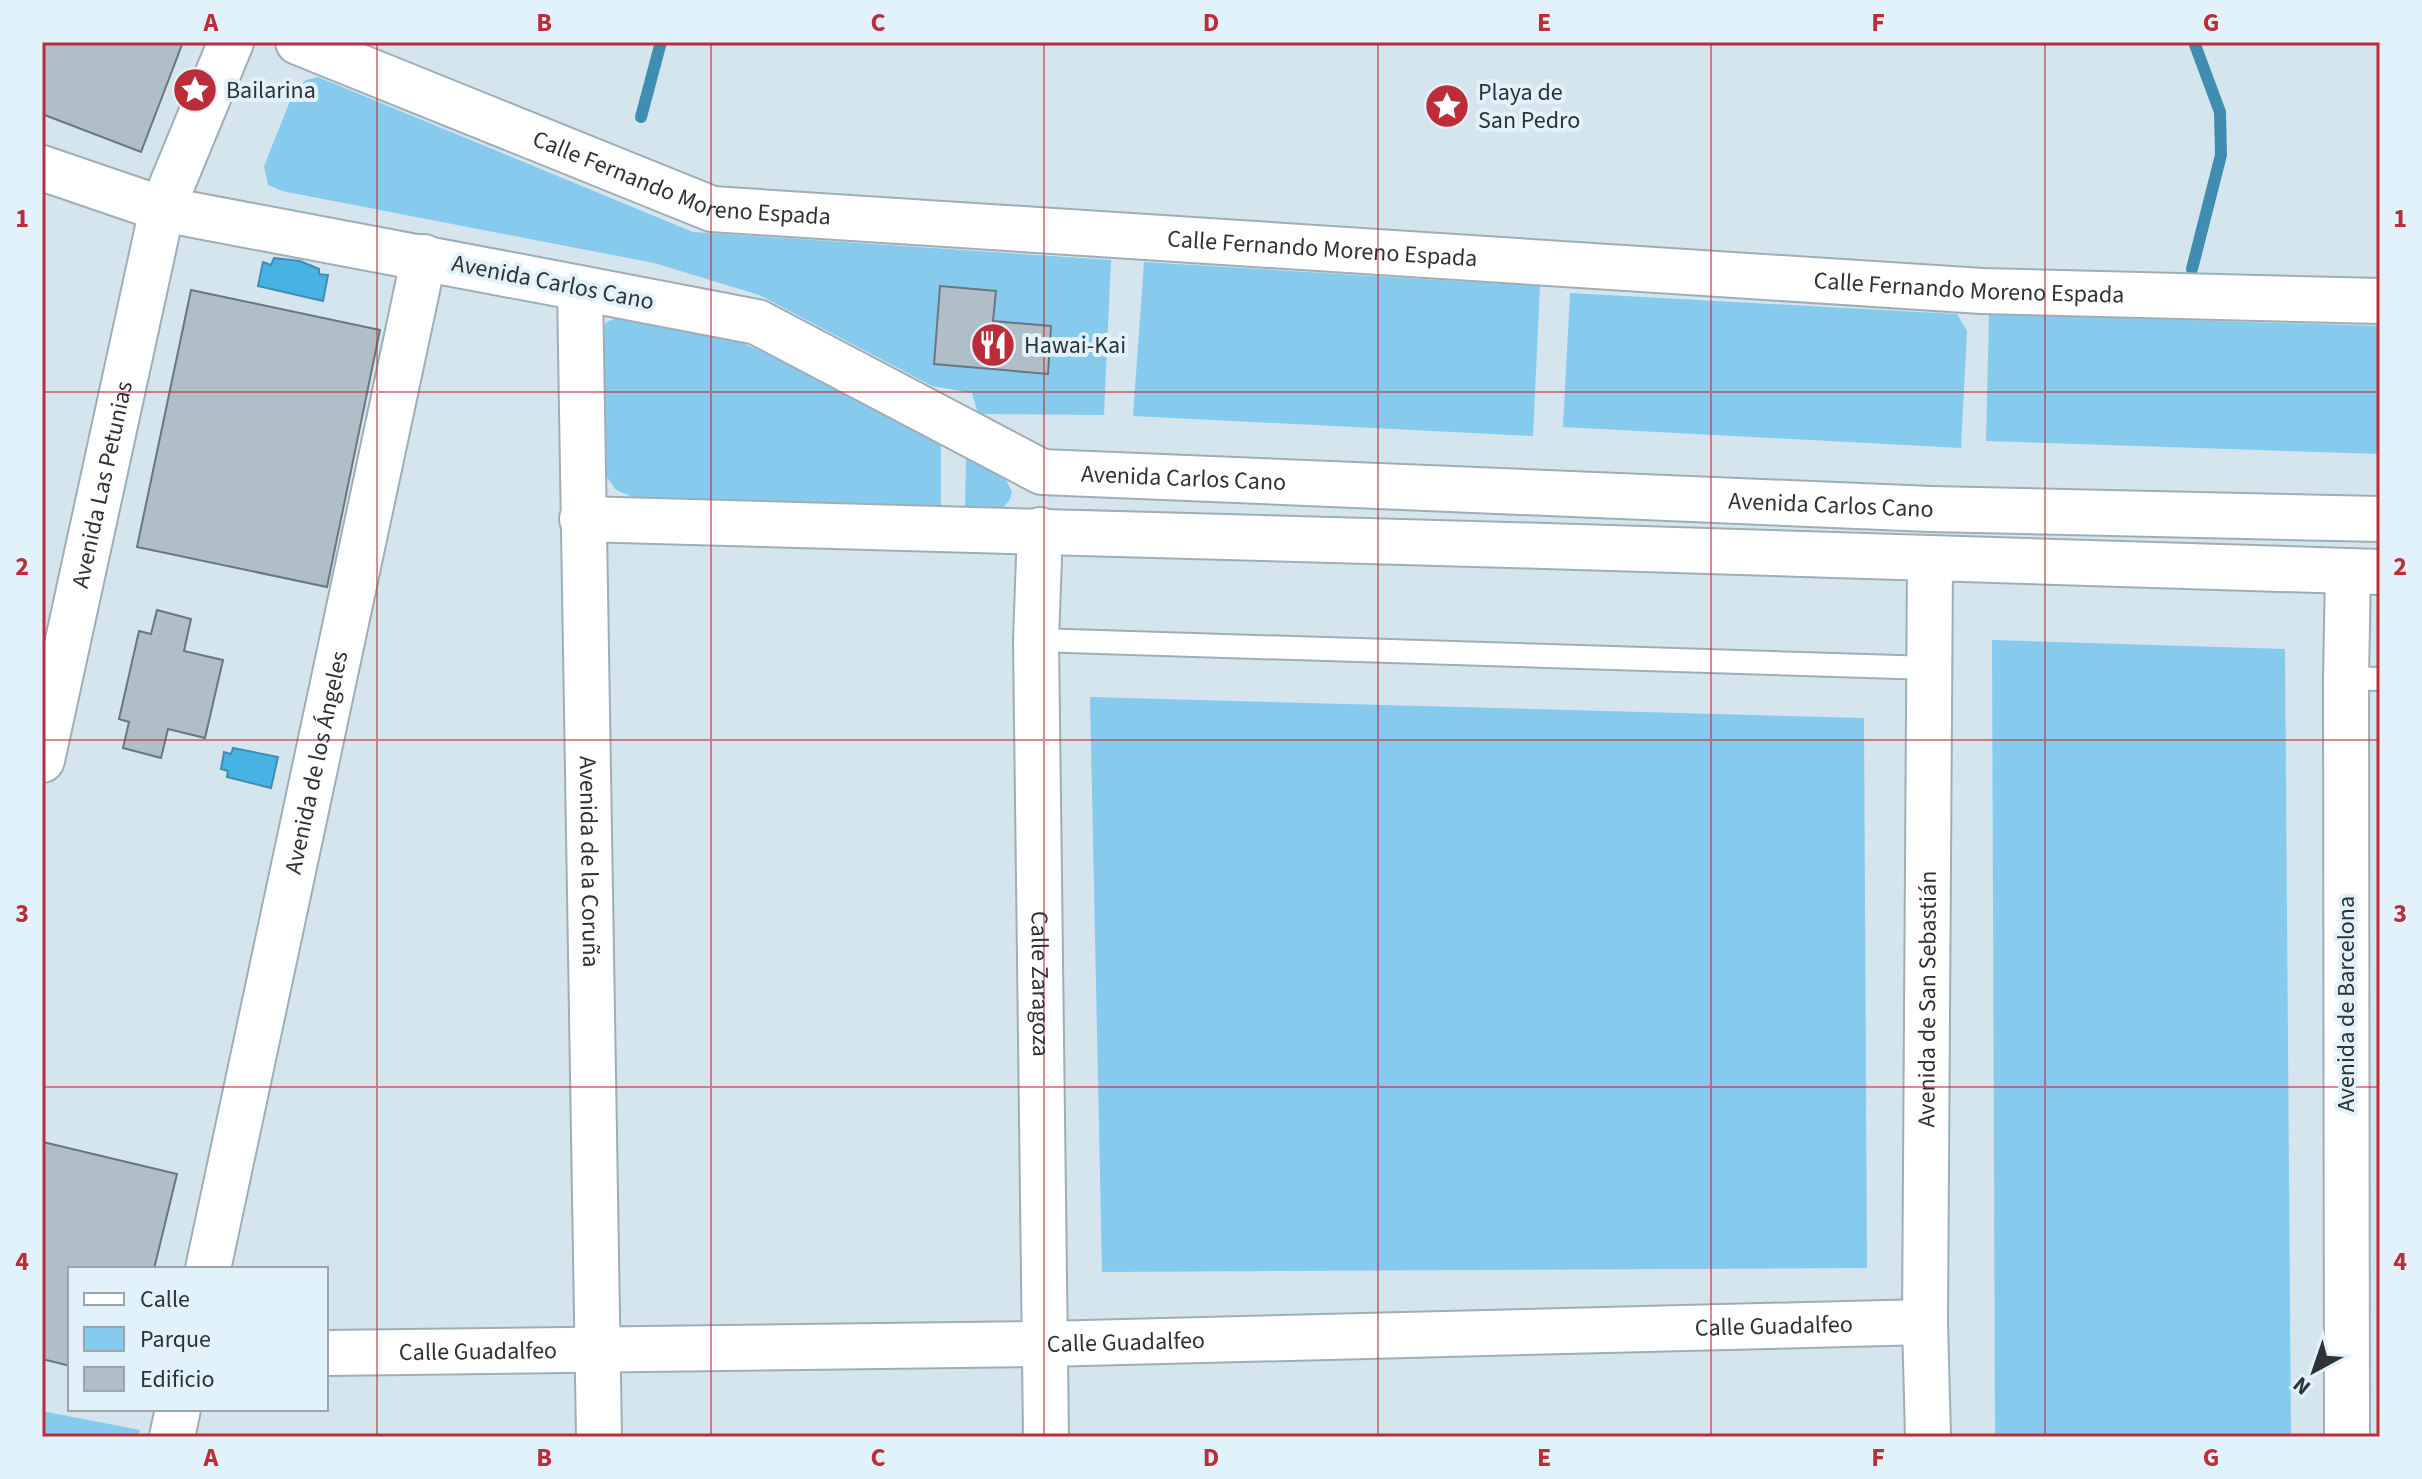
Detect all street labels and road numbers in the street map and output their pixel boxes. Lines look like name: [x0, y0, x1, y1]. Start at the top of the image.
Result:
street label: Calle Fernando Moreno Espada: [527, 121, 832, 235]
street label: Calle Fernando Moreno Espada: [1166, 221, 1478, 276]
street label: Avenida Carlos Cano: [449, 246, 657, 319]
street label: Calle Fernando Moreno Espada: [1813, 263, 2125, 313]
street label: Avenida Las Petunias: [63, 378, 142, 591]
street label: Avenida Carlos Cano: [1080, 457, 1287, 500]
street label: Avenida Carlos Cano: [1728, 484, 1934, 527]
street label: Avenida de los Ángeles: [276, 648, 357, 877]
street label: Avenida de la Coruña: [570, 756, 608, 968]
street label: Avenida de San Sebastián: [1909, 871, 1946, 1128]
street label: Avenida de Barcelona: [2329, 896, 2364, 1112]
street label: Calle Zaragoza: [1021, 911, 1058, 1057]
street label: Calle Guadalfeo: [1694, 1307, 1853, 1346]
street label: Calle Guadalfeo: [1046, 1323, 1205, 1362]
street label: Calle Guadalfeo: [399, 1333, 557, 1370]

